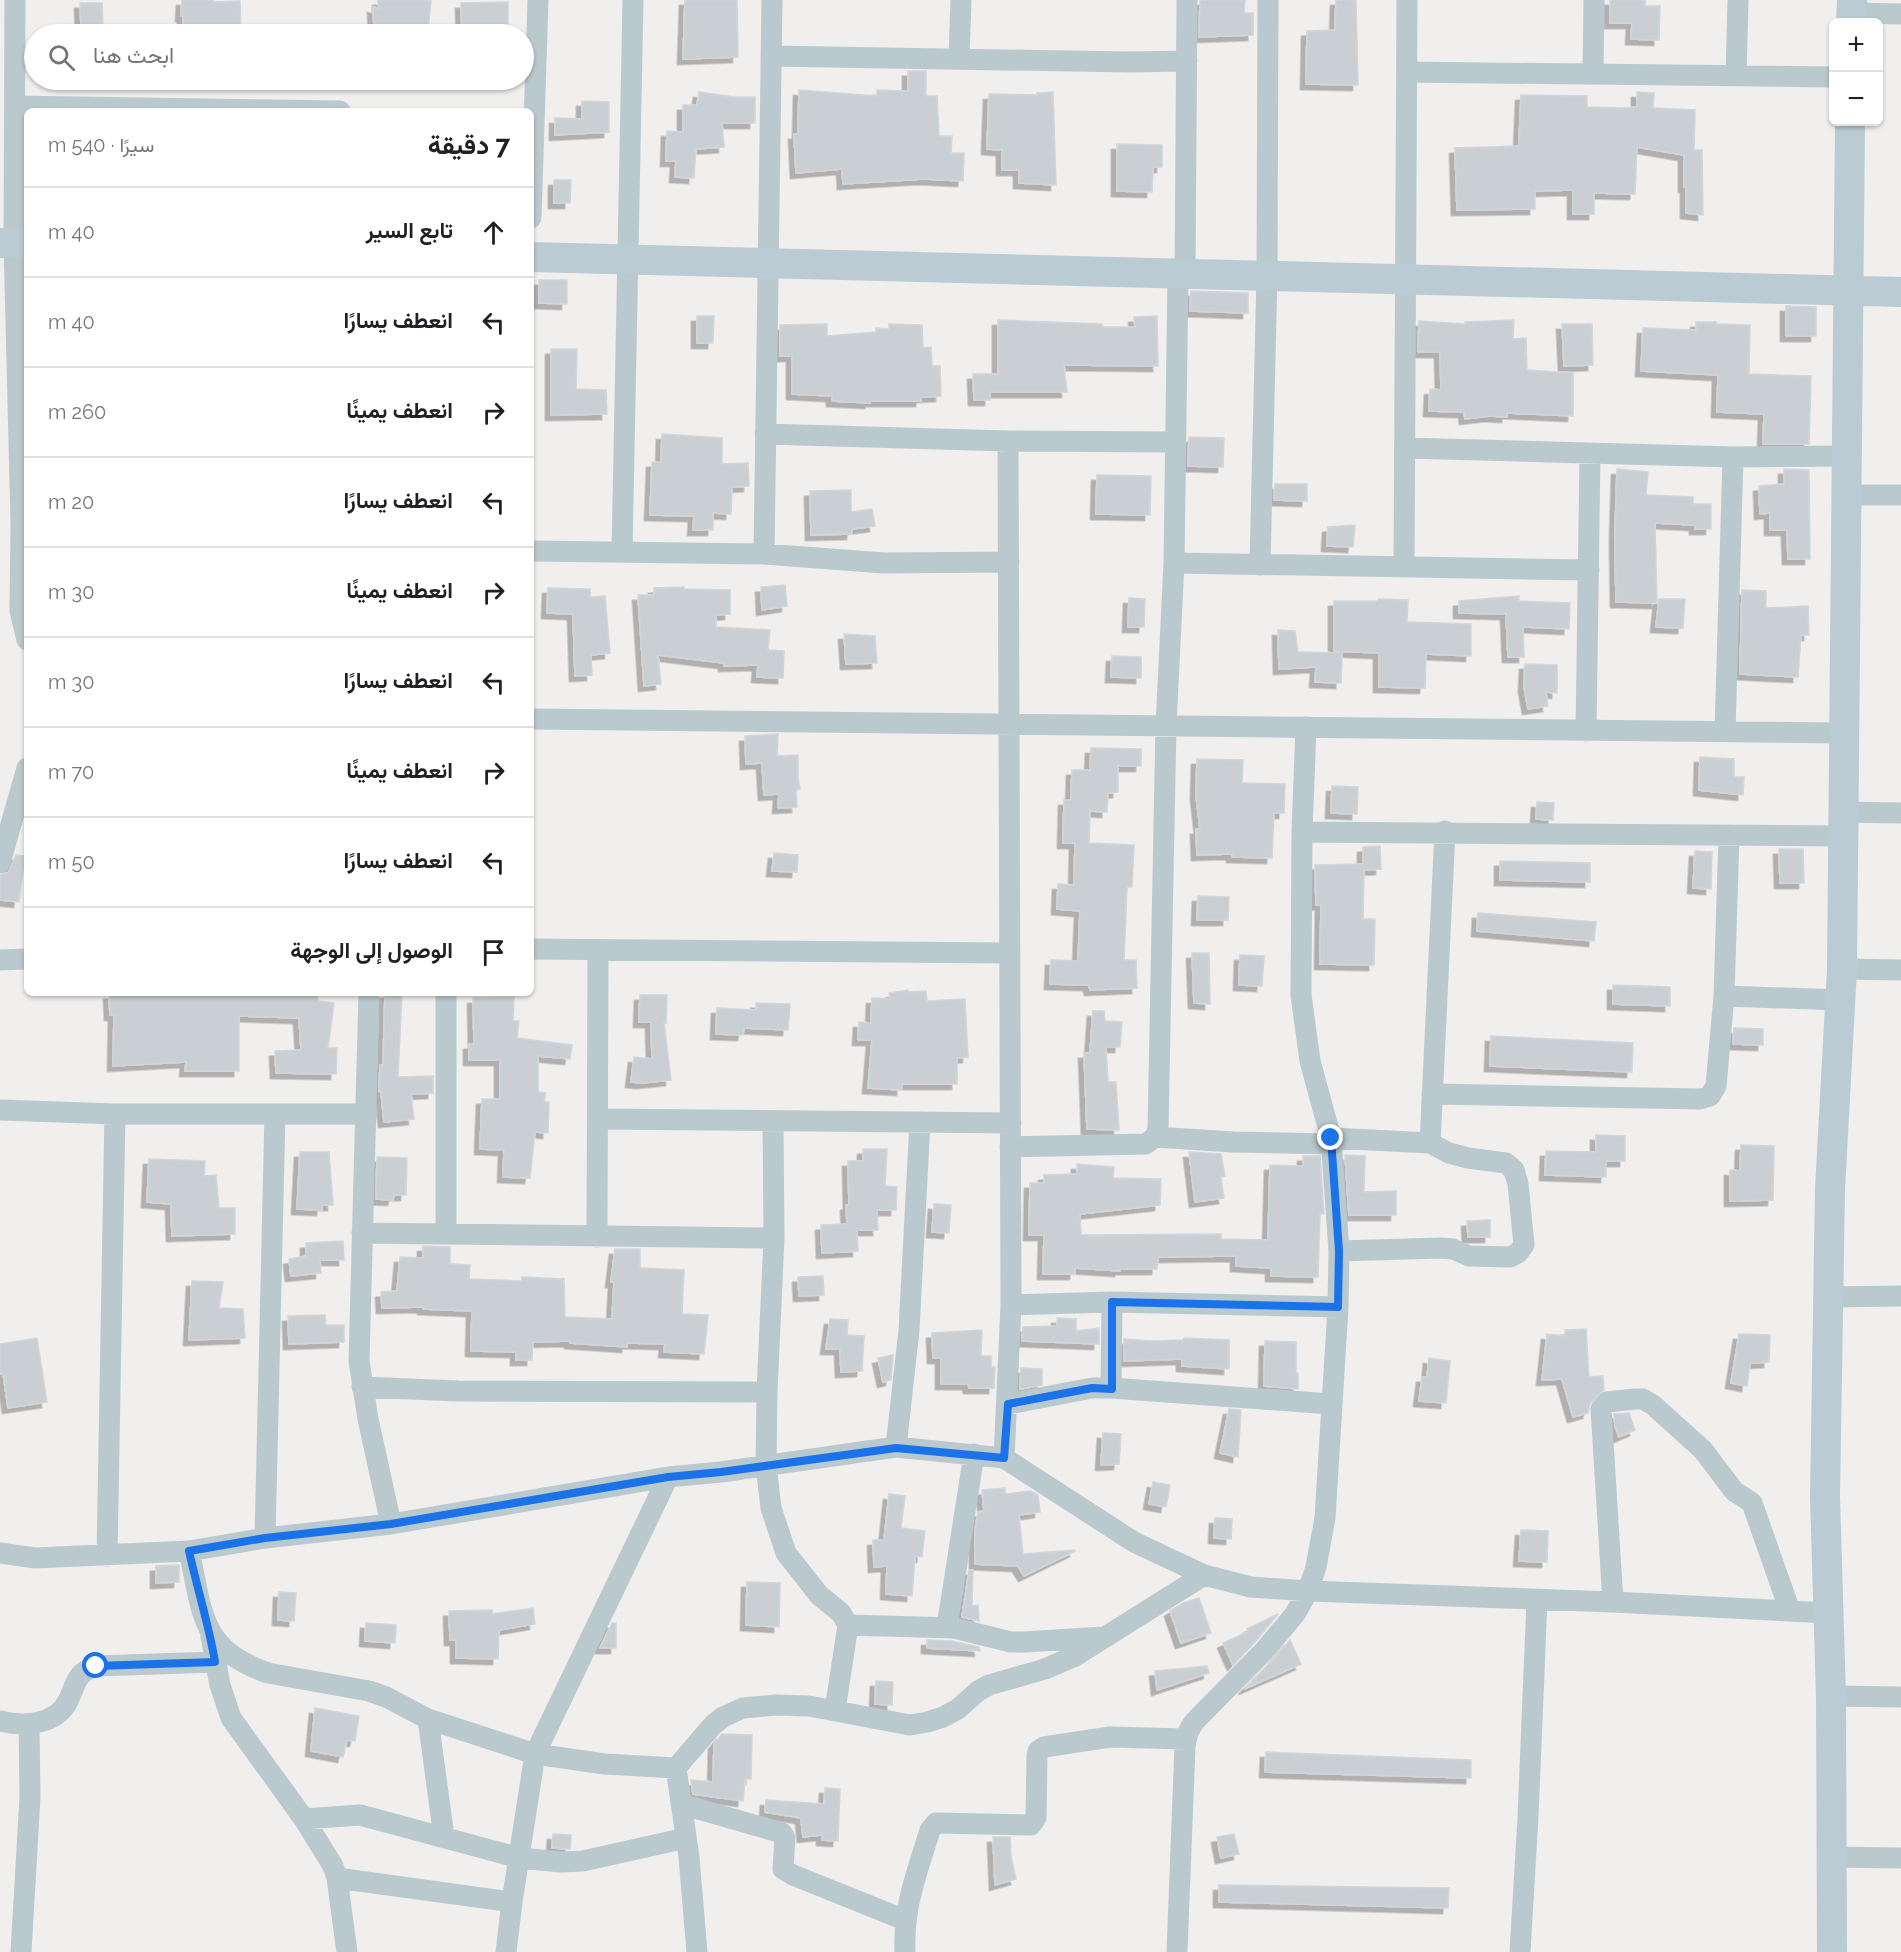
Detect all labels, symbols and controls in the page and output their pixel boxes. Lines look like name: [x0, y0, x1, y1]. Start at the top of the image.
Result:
map controls: [1829, 18, 1883, 126]
button: +: [1829, 18, 1883, 72]
search box: [24, 24, 534, 90]
icon: search: [45, 41, 78, 74]
text: ابحث هنا: [93, 42, 174, 68]
button: −: [1829, 72, 1883, 126]
text: 7 دقيقة: [428, 130, 510, 160]
text: سيرًا · 540 m: [48, 133, 154, 157]
icon: ahead: [477, 216, 510, 249]
text: تابع السير: [366, 217, 453, 243]
text: 40 m: [48, 220, 95, 244]
icon: left: [477, 306, 510, 339]
text: انعطف يسارًا: [344, 307, 453, 333]
text: 40 m: [48, 310, 95, 334]
icon: right: [477, 396, 510, 429]
text: انعطف يمينًا: [346, 397, 453, 423]
text: 260 m: [48, 400, 106, 424]
icon: left: [477, 486, 510, 519]
text: انعطف يسارًا: [344, 487, 453, 513]
text: 20 m: [48, 490, 94, 514]
icon: right: [477, 576, 510, 609]
text: انعطف يمينًا: [346, 577, 453, 603]
text: 30 m: [48, 580, 94, 604]
icon: left: [477, 666, 510, 699]
text: انعطف يسارًا: [344, 667, 453, 693]
text: 30 m: [48, 670, 94, 694]
icon: right: [477, 756, 510, 789]
text: انعطف يمينًا: [346, 757, 453, 783]
text: 70 m: [48, 760, 94, 784]
icon: left: [477, 846, 510, 879]
text: انعطف يسارًا: [344, 847, 453, 873]
text: 50 m: [48, 850, 95, 874]
icon: arrive: [477, 936, 510, 969]
text: الوصول إلى الوجهة: [290, 937, 453, 963]
route end: [1317, 1124, 1343, 1150]
route start: [82, 1652, 108, 1678]

